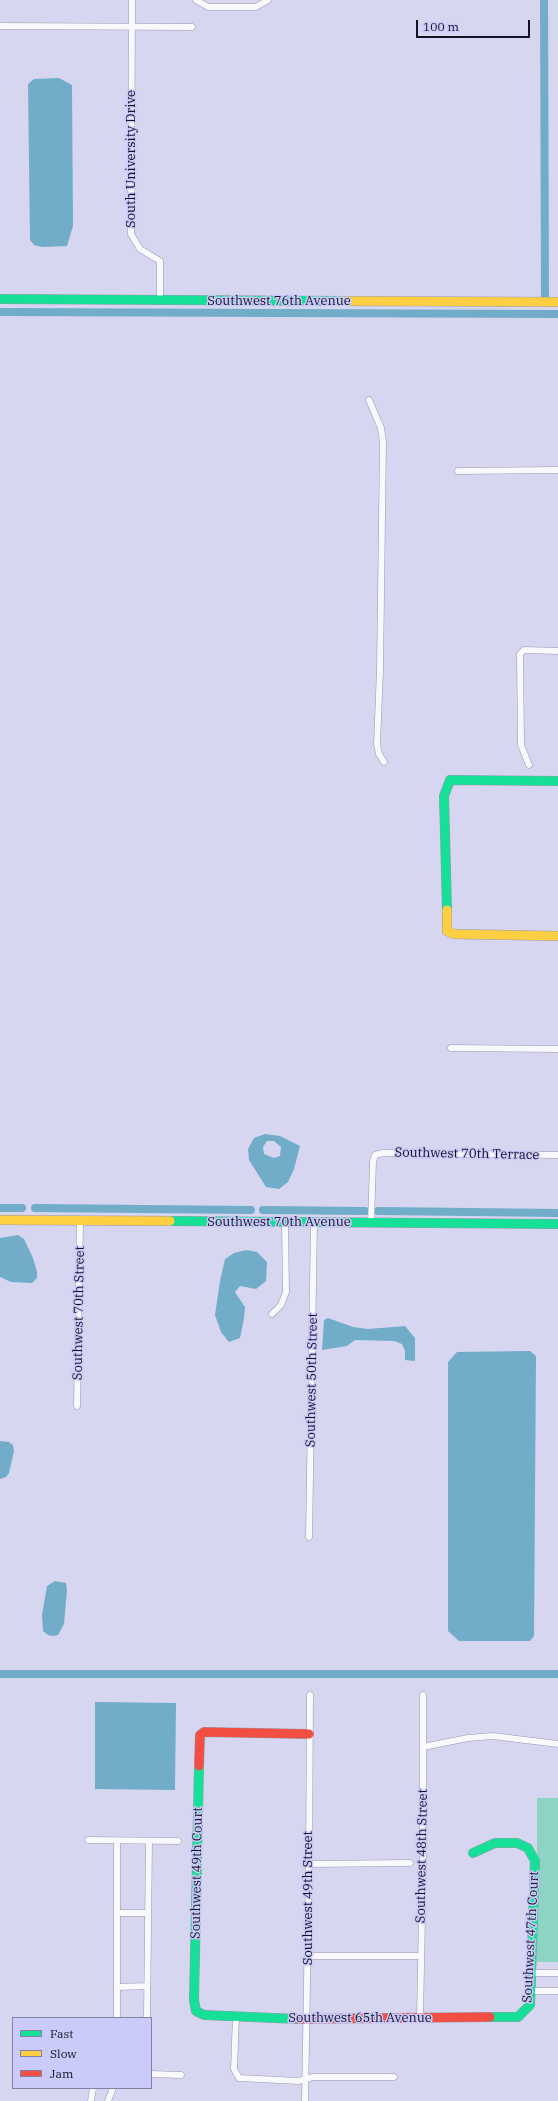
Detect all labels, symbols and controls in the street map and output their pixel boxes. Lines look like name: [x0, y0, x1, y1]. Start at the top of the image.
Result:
scale bar: [418, 12, 532, 38]
text: 100 m: [423, 19, 459, 34]
street label: South University Drive: [123, 90, 139, 228]
street label: Southwest 76th Avenue: [207, 293, 351, 309]
street label: Southwest 70th Terrace: [394, 1145, 540, 1163]
street label: Southwest 70th Avenue: [207, 1214, 351, 1230]
street label: Southwest 70th Street: [70, 1246, 88, 1380]
street label: Southwest 50th Street: [303, 1313, 321, 1447]
street label: Southwest 48th Street: [413, 1789, 431, 1923]
street label: Southwest 49th Court: [188, 1807, 206, 1939]
street label: Southwest 49th Street: [300, 1831, 316, 1965]
street label: Southwest 47th Court: [520, 1871, 542, 2003]
street label: Southwest 65th Avenue: [288, 2010, 432, 2026]
legend: [12, 2017, 152, 2089]
text: Fast: [50, 2026, 74, 2041]
text: Slow: [50, 2046, 77, 2061]
text: Jam: [50, 2066, 73, 2081]

